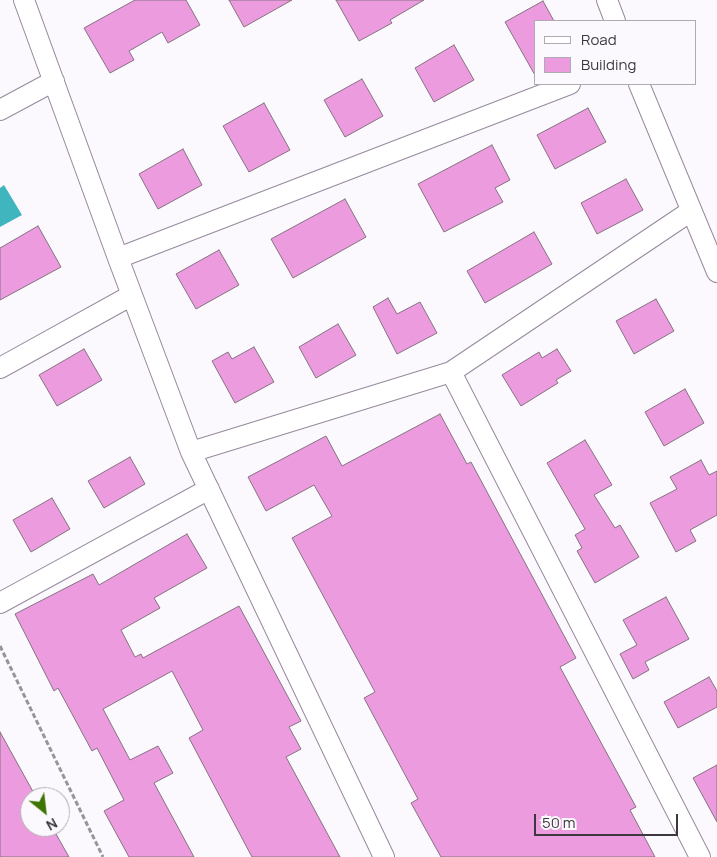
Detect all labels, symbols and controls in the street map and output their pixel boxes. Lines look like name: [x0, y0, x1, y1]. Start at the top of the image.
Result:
legend: [534, 20, 697, 85]
text: Road: [581, 29, 617, 50]
text: Building: [581, 54, 636, 75]
north arrow: [20, 787, 70, 837]
scale bar: [537, 804, 681, 836]
text: 50 m: [542, 812, 576, 833]
text: N: [43, 814, 61, 835]

